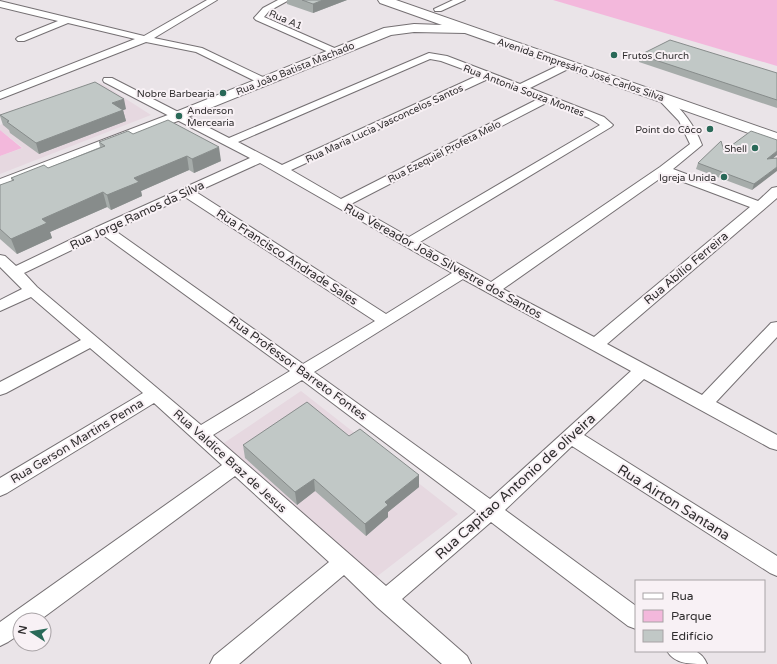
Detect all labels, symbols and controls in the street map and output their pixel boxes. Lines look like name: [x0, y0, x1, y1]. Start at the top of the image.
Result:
street label: Rua A1: [267, 8, 304, 32]
street label: Avenida Empresário José Carlos Silva: [496, 36, 666, 104]
street label: Rua João Batista Machado: [234, 40, 356, 98]
marker: Frutos Church: [609, 50, 619, 60]
place label: Frutos Church: [622, 50, 689, 62]
street label: Rua Antonia Souza Montes: [461, 62, 586, 120]
street label: Rua Maria Lucia Vasconcelos Santos: [304, 82, 465, 166]
place label: Nobre Barbearia: [137, 88, 215, 100]
marker: Nobre Barbearia: [218, 88, 228, 98]
place label: Anderson Mercearia: [187, 105, 234, 129]
marker: Anderson Mercearia: [174, 111, 184, 121]
street label: Rua Ezequiel Profeta Melo: [386, 118, 503, 186]
place label: Point do Côco: [635, 124, 702, 136]
marker: Point do Côco: [705, 124, 715, 134]
place label: Shell: [724, 143, 747, 155]
marker: Shell: [750, 143, 760, 153]
place label: Igreja Unida: [659, 172, 716, 184]
marker: Igreja Unida: [719, 172, 729, 182]
street label: Rua Jorge Ramos da Silva: [68, 178, 206, 252]
street label: Rua Vereador João Silvestre dos Santos: [342, 200, 545, 322]
street label: Rua Francisco Andrade Sales: [214, 206, 360, 308]
street label: Rua Abílio Ferreira: [641, 229, 731, 307]
street label: Rua Professor Barreto Fontes: [226, 313, 370, 423]
street label: Rua Gerson Martins Penna: [8, 396, 146, 486]
street label: Rua Valdice Braz de Jesus: [171, 407, 290, 516]
street label: Rua Capitao Antonio de oliveira: [432, 410, 599, 563]
street label: Rua Airton Santana: [614, 461, 733, 544]
legend: [635, 580, 765, 652]
text: Rua: [671, 589, 694, 603]
text: Parque: [671, 609, 712, 623]
north arrow: [12, 612, 52, 652]
text: N: [15, 624, 30, 636]
text: Edifício: [671, 629, 713, 643]

